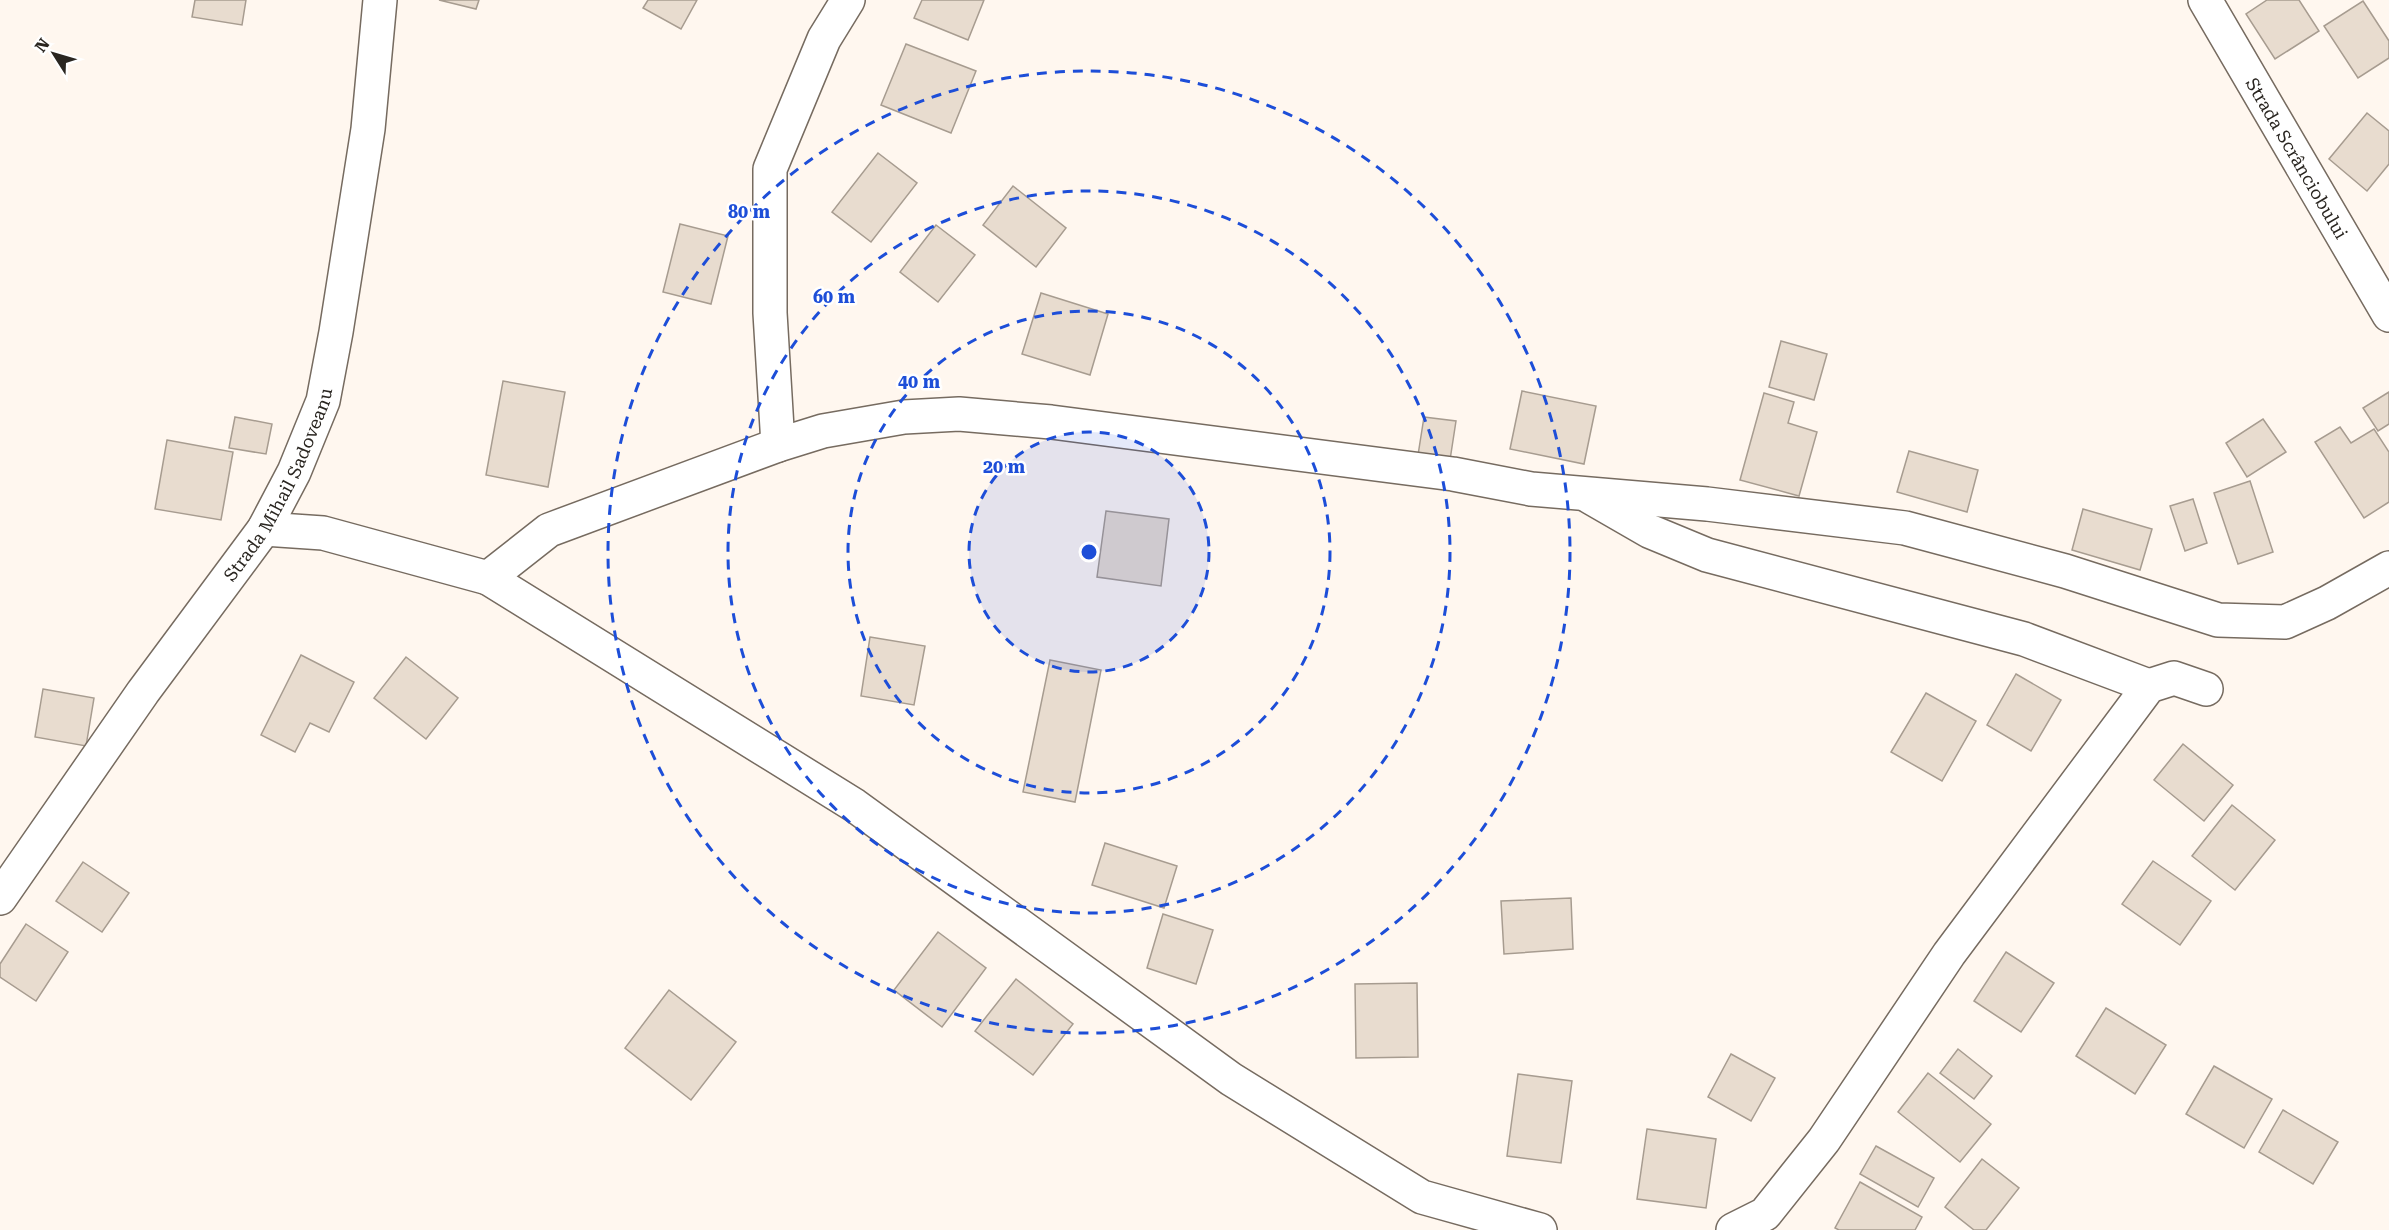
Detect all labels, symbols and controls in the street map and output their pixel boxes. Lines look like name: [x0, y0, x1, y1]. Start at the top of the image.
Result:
north arrow: [24, 24, 84, 84]
text: N: [31, 35, 54, 56]
street label: Strada Scrânciobului: [2242, 74, 2353, 243]
text: 80 m: [728, 201, 771, 222]
text: 60 m: [813, 286, 856, 307]
text: 40 m: [898, 371, 941, 392]
street label: Strada Mihail Sadoveanu: [219, 386, 336, 585]
text: 20 m: [983, 456, 1026, 477]
centre of rings: [1079, 542, 1099, 562]

